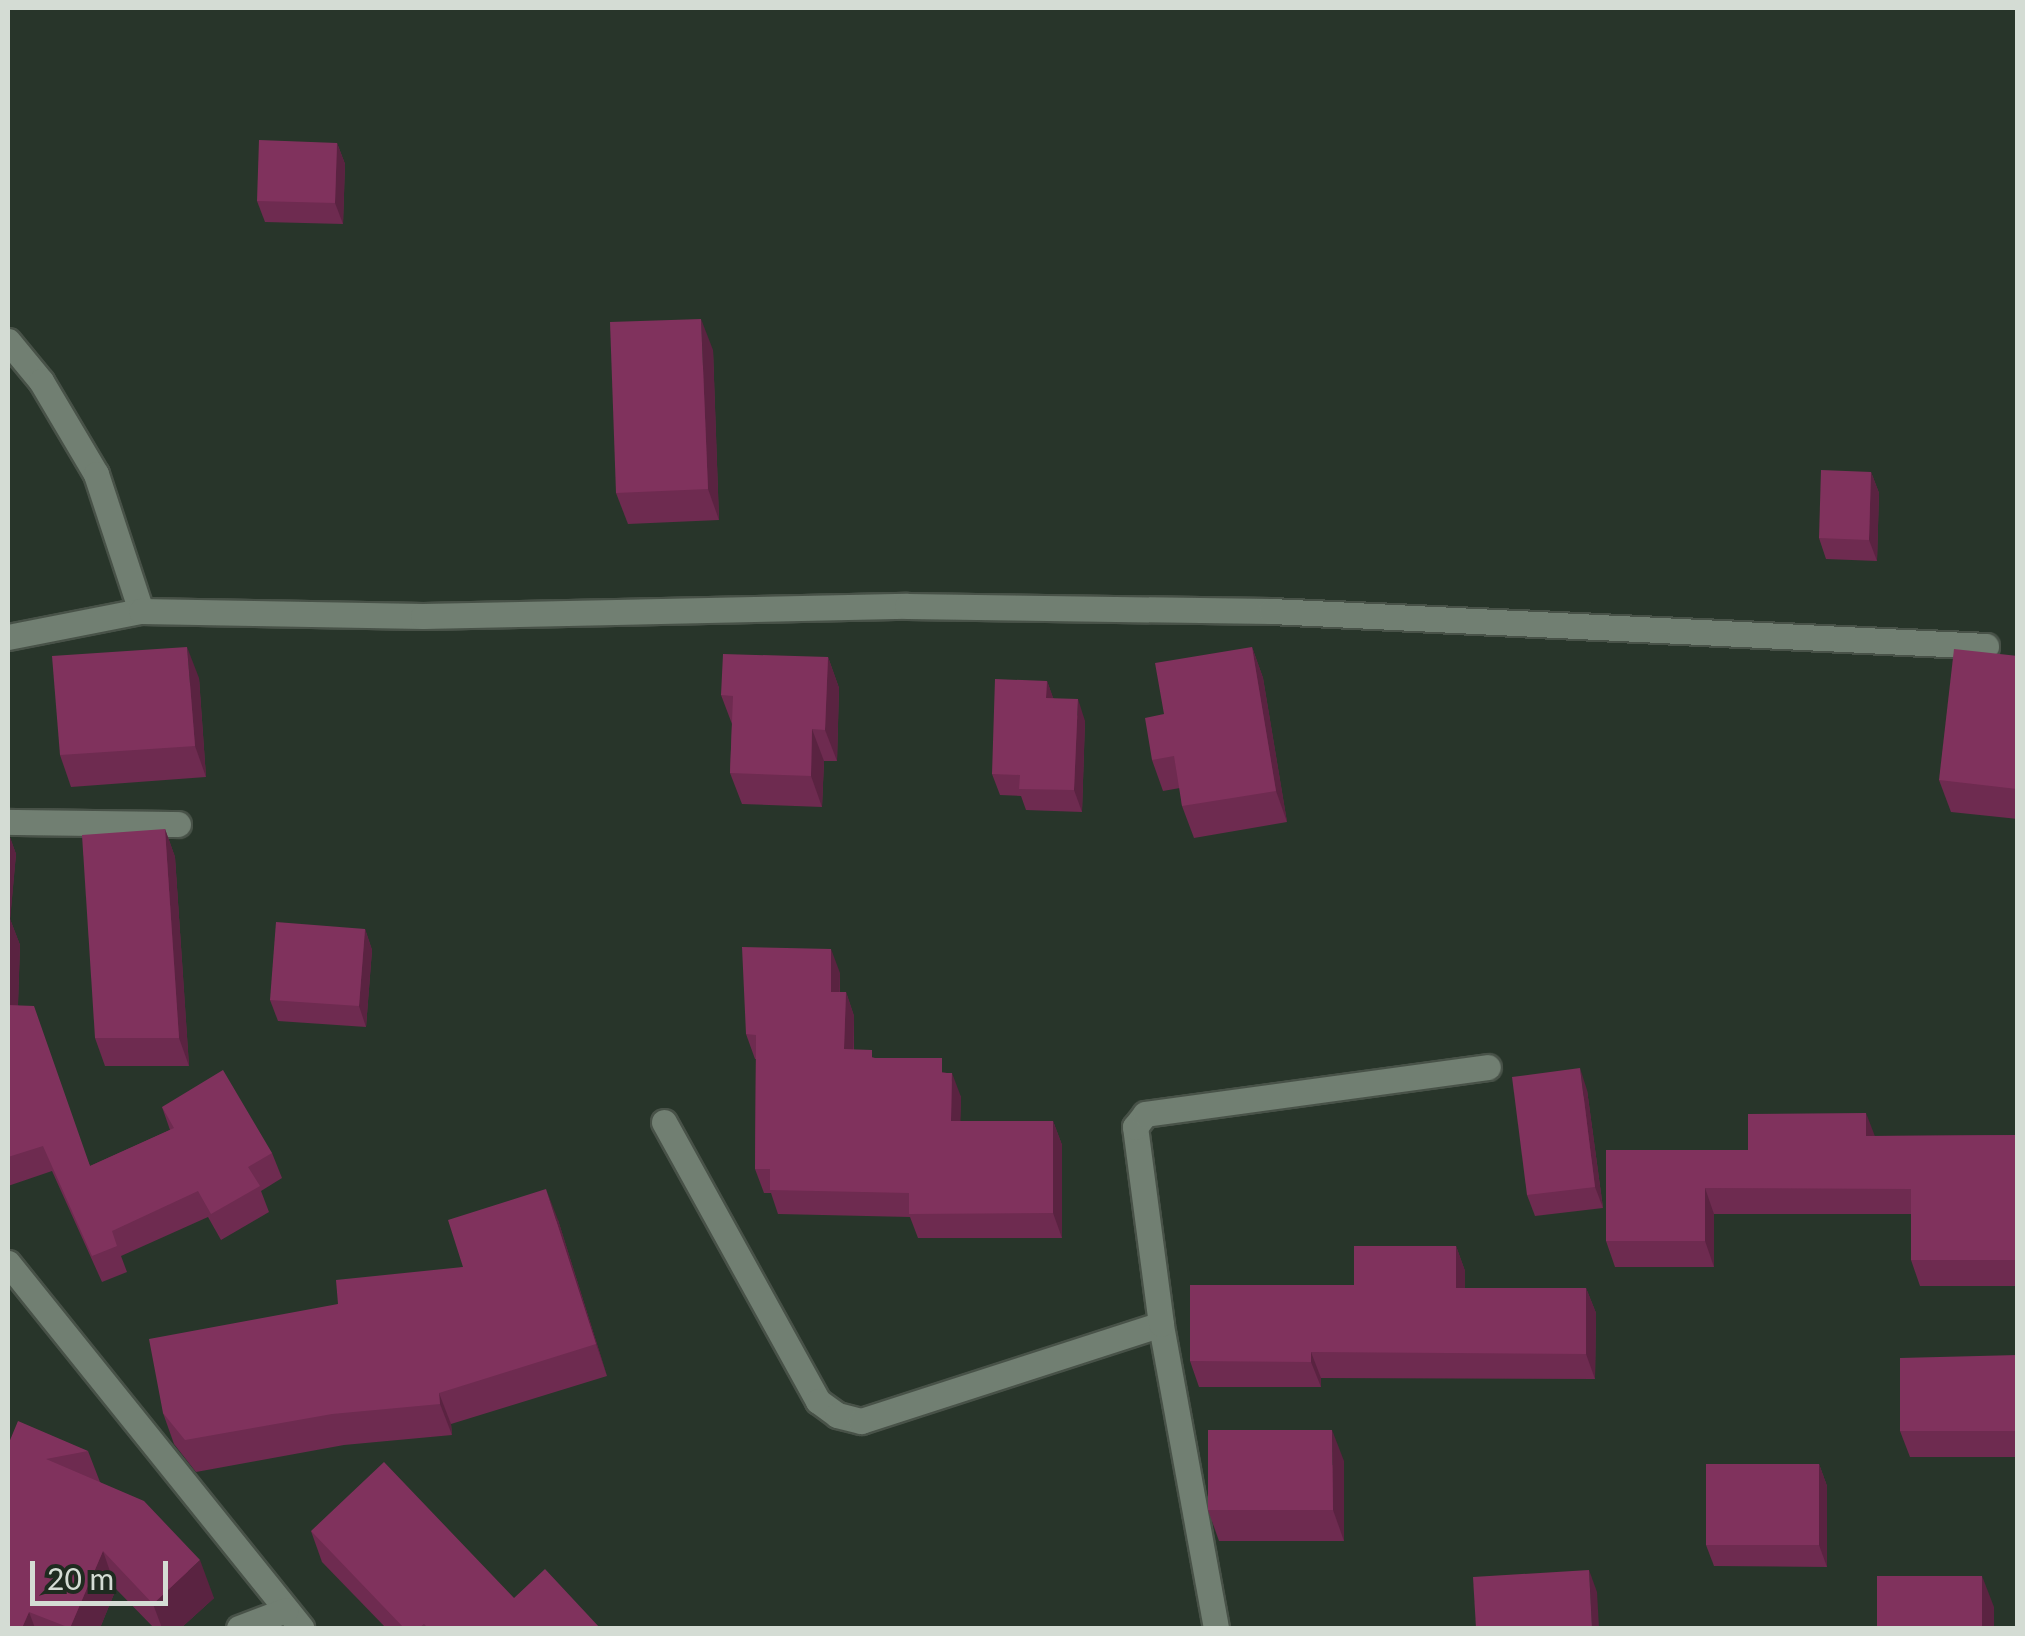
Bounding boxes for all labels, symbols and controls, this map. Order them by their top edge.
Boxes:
scale bar [35,1541,172,1603]
text: 20 m [47,1560,114,1596]

